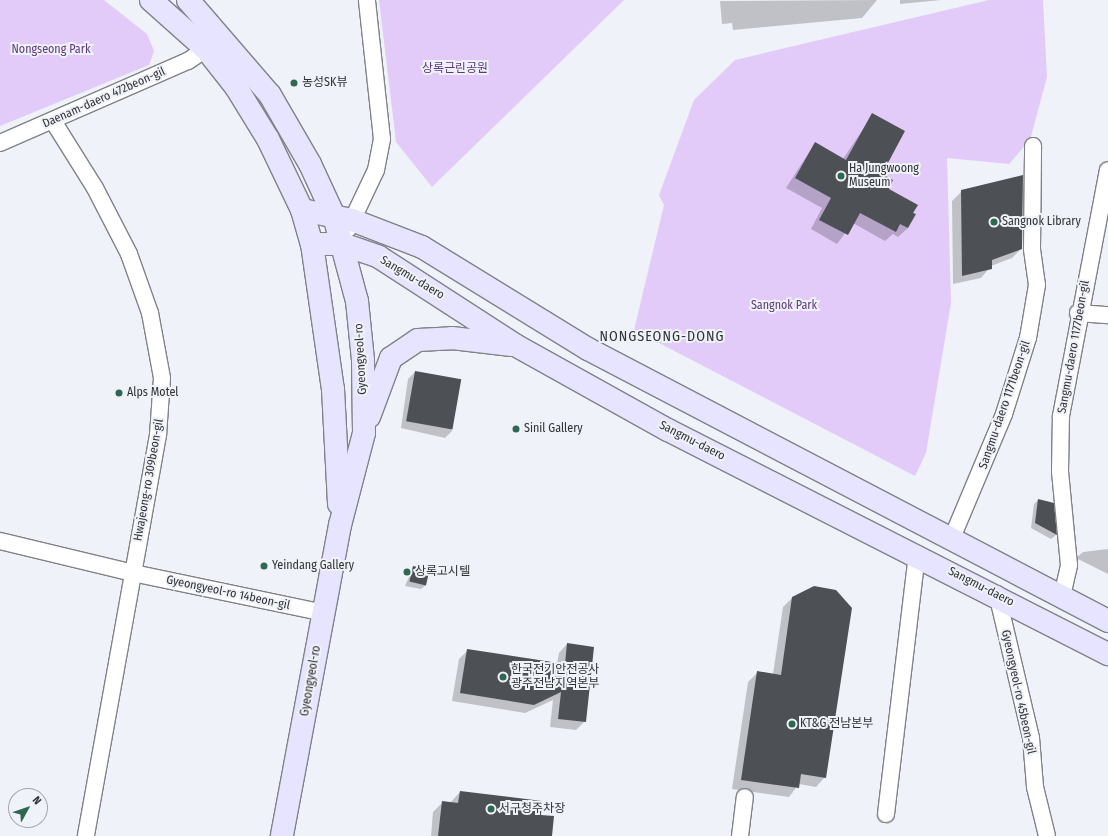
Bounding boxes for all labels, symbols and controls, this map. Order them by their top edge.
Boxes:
park label: Nongseong Park [12,43,90,57]
park label: 상록근린공원 [422,62,488,76]
street label: Daenam-daero 472beon-gil [41,64,167,132]
place label: 농성SK뷰 [302,76,347,90]
marker: 농성SK뷰 [289,78,299,88]
place label: Ha Jungwoong Museum [849,162,919,190]
marker: Ha Jungwoong Museum [836,171,846,181]
place label: Sangnok Library [1002,215,1081,229]
marker: Sangnok Library [989,217,999,227]
street label: Sangmu-daero [377,253,447,303]
street label: Sangmu-daero 1177beon-gil [1055,279,1093,415]
park label: Sangnok Park [751,299,817,313]
street label: Gyeongyeol-ro [352,323,370,395]
district label: NONGSEONG-DONG [599,329,725,345]
street label: Sangmu-daero 1171beon-gil [976,339,1034,471]
place label: Alps Motel [127,386,178,400]
marker: Alps Motel [114,388,124,398]
street label: Hwajeong-ro 309beon-gil [131,418,167,542]
street label: Sangmu-daero [657,418,727,464]
place label: Sinil Gallery [524,422,583,436]
marker: Sinil Gallery [511,424,521,434]
place label: Yeindang Gallery [272,559,354,573]
marker: Yeindang Gallery [259,561,269,571]
street label: Sangmu-daero [946,564,1016,610]
place label: 상록고시텔 [415,565,470,579]
marker: 상록고시텔 [402,567,412,577]
street label: Gyeongyeol-ro 14beon-gil [165,573,291,613]
street label: Gyeongyeol-ro 45beon-gil [998,628,1038,756]
street label: Gyeongyeol-ro [298,645,324,717]
place label: 한국전기안전공사 광주전남지역본부 [511,663,599,691]
marker: 한국전기안전공사 광주전남지역본부 [498,672,508,682]
place label: KT&G 전남본부 [800,717,873,731]
marker: KT&G 전남본부 [787,719,797,729]
north arrow [8,788,48,828]
text: N [30,794,44,807]
place label: 서구청주차장 [499,802,565,816]
marker: 서구청주차장 [486,804,496,814]

